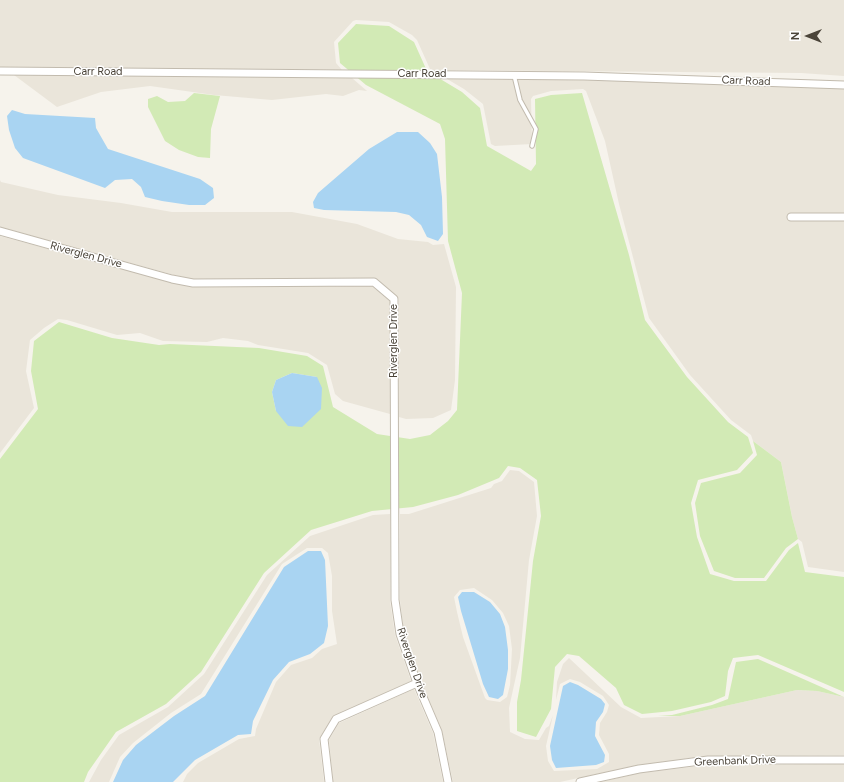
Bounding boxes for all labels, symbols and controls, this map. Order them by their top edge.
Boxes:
north arrow [788,16,828,56]
text: N [789,32,802,40]
street label: Carr Road [73,65,123,79]
street label: Carr Road [397,67,447,81]
street label: Carr Road [721,74,771,88]
street label: Riverglen Drive [49,239,123,271]
street label: Riverglen Drive [387,304,401,378]
street label: Riverglen Drive [394,626,430,700]
street label: Greenbank Drive [694,753,776,769]

